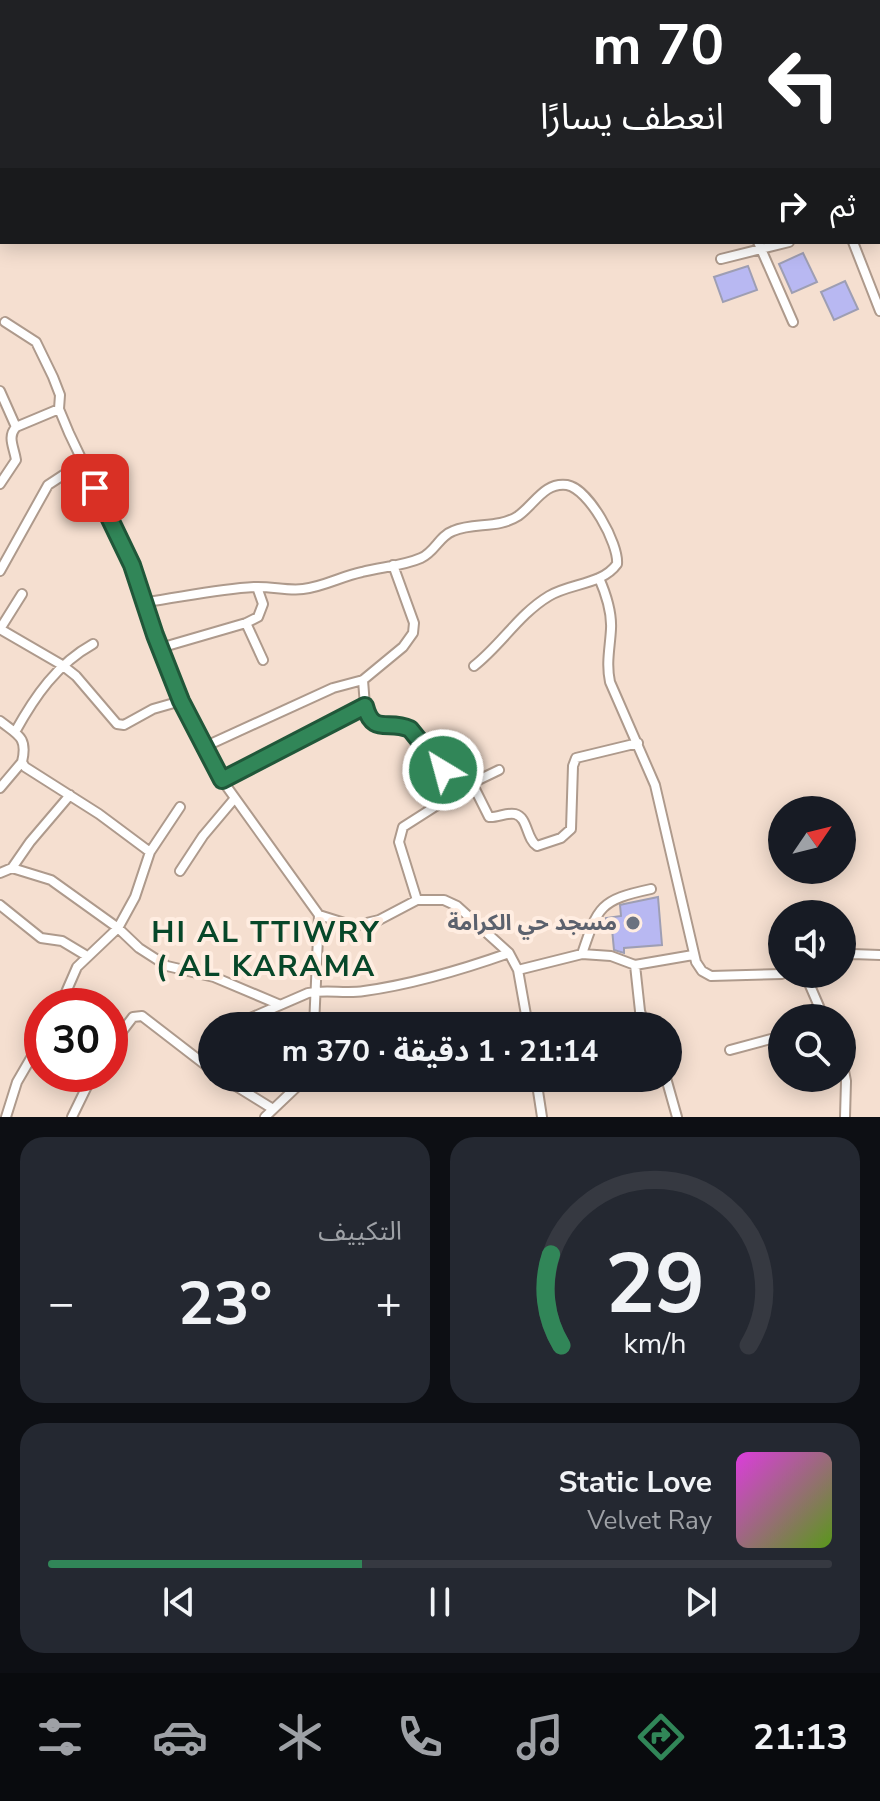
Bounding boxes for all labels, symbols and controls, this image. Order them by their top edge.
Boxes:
text: 70 m [593,7,724,84]
icon: left [752,32,856,136]
text: انعطف يسارًا [540,93,724,142]
icon: right [770,184,814,228]
text: ثم [830,186,856,227]
pin [61,454,129,522]
icon: arrive [73,466,117,510]
position arrow [401,728,485,812]
north arrow [768,796,856,884]
map controls [768,796,856,1092]
button: sound [768,900,856,988]
place label: مسجد حي الكرامة [447,908,617,940]
district label: HI AL TTIWRY ( AL KARAMA [151,912,381,987]
marker: مسجد حي الكرامة [624,914,642,932]
speed limit sign: 30 [24,988,128,1092]
button: search [768,1004,856,1092]
text: 21:14 · 1 دقيقة · 370 m [282,1031,598,1072]
text: التكييف [318,1214,402,1249]
text: 29 [605,1228,705,1341]
text: 23° [178,1263,272,1345]
text: − [48,1274,74,1334]
text: + [376,1274,402,1334]
text: km/h [624,1324,686,1363]
text: Static Love [558,1462,712,1503]
text: Velvet Ray [587,1503,712,1538]
icon: previous [157,1580,201,1624]
icon: pause [418,1580,462,1624]
icon: next [679,1580,723,1624]
icon: filters [32,1709,88,1765]
icon: car [152,1709,208,1765]
icon: climate [272,1709,328,1765]
icon: phone [392,1709,448,1765]
icon: music [512,1709,568,1765]
icon: directions [633,1709,689,1765]
text: 21:13 [753,1713,848,1762]

